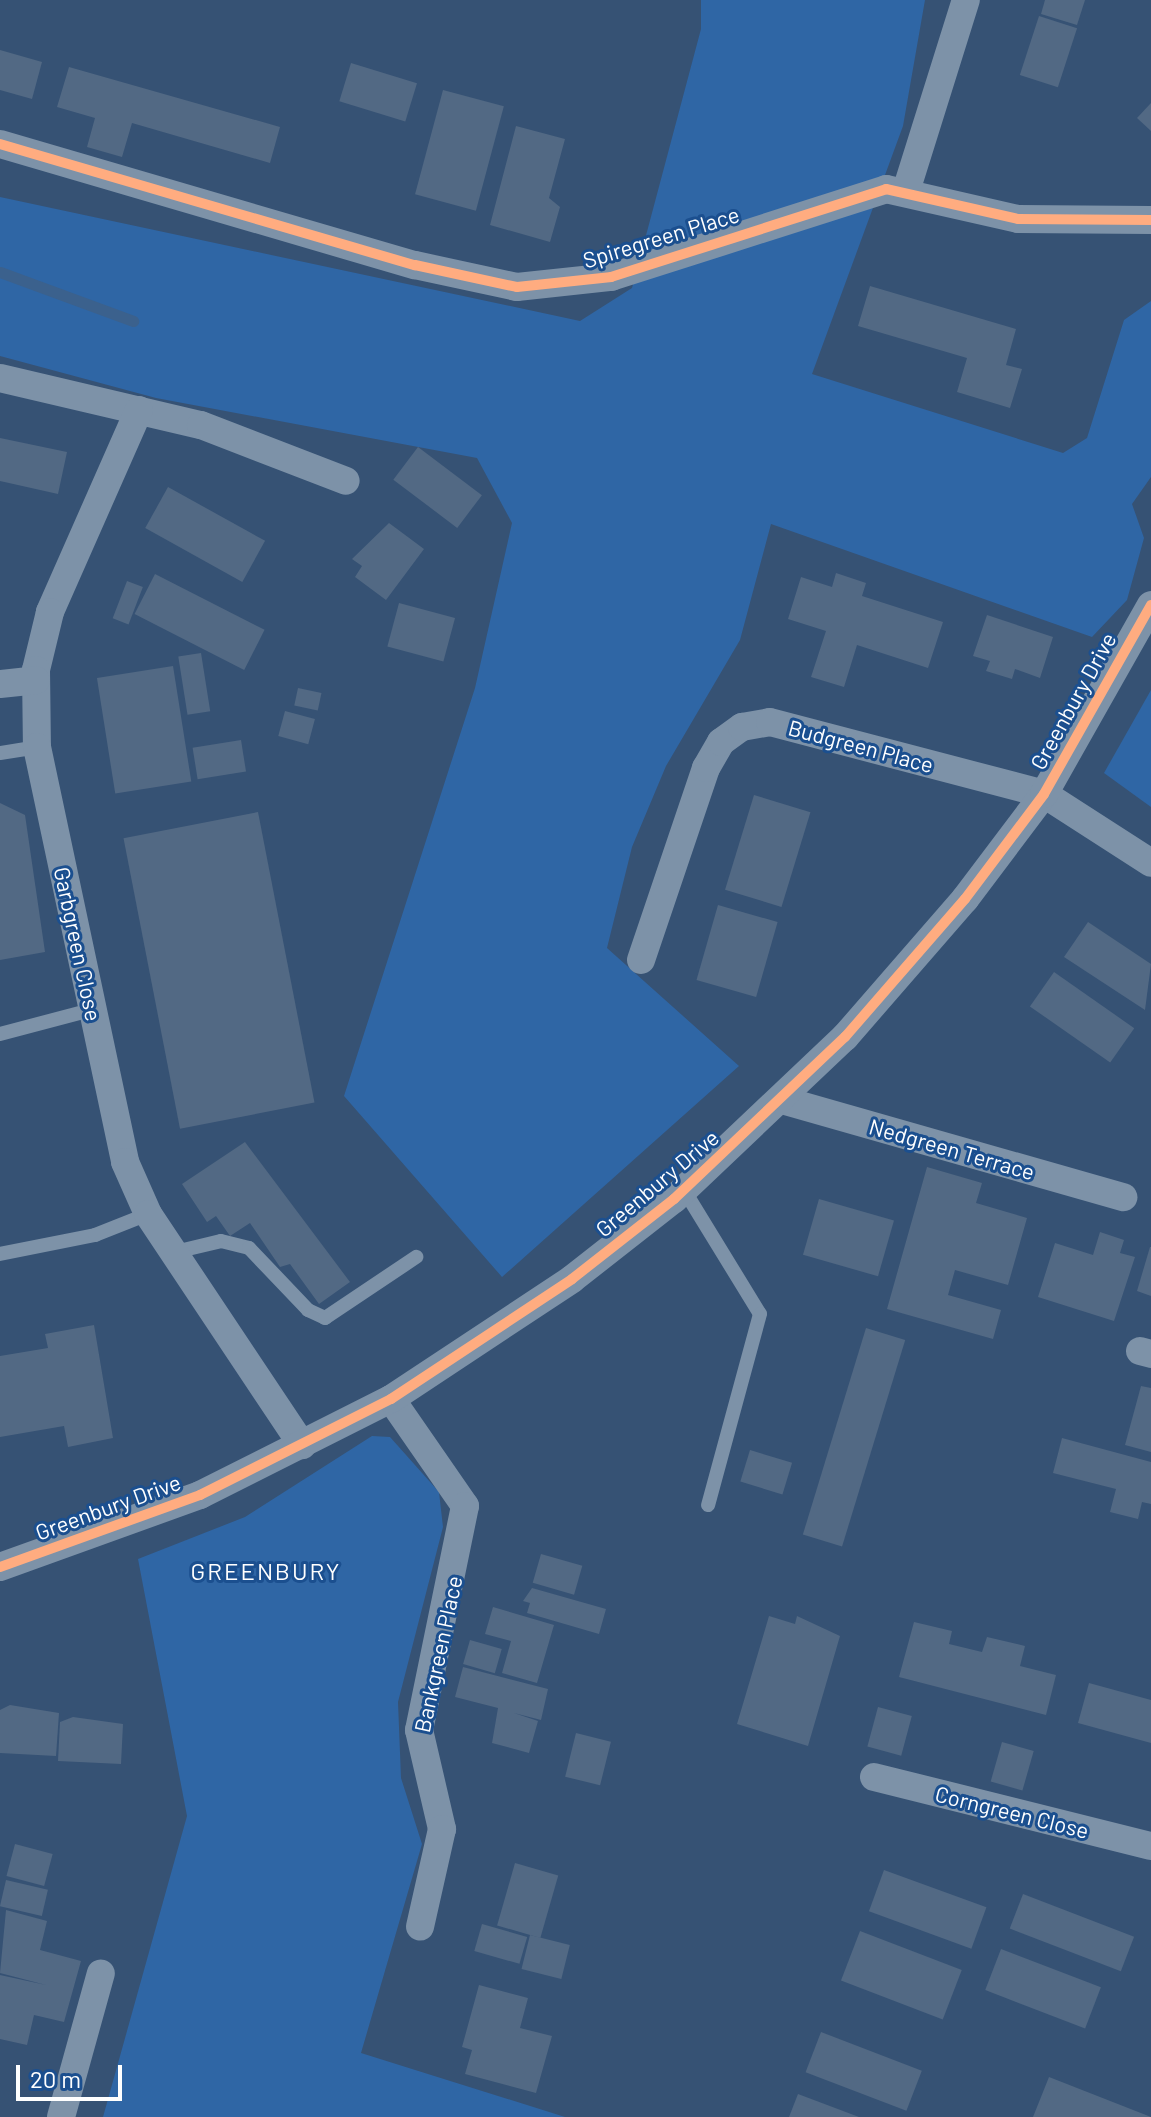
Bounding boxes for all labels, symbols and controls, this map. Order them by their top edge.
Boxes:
street label: Spiregreen Place [580,201,742,273]
street label: Greenbury Drive [1024,628,1122,774]
street label: Budgreen Place [786,714,936,778]
street label: Garbgreen Close [49,865,107,1023]
street label: Nedgreen Terrace [866,1113,1038,1185]
street label: Greenbury Drive [590,1124,724,1242]
street label: Greenbury Drive [32,1468,184,1546]
district label: GREENBURY [191,1557,341,1585]
street label: Bankgreen Place [409,1573,467,1735]
street label: Corngreen Close [933,1780,1091,1844]
scale bar [20,2049,126,2099]
text: 20 m [30,2064,81,2093]

